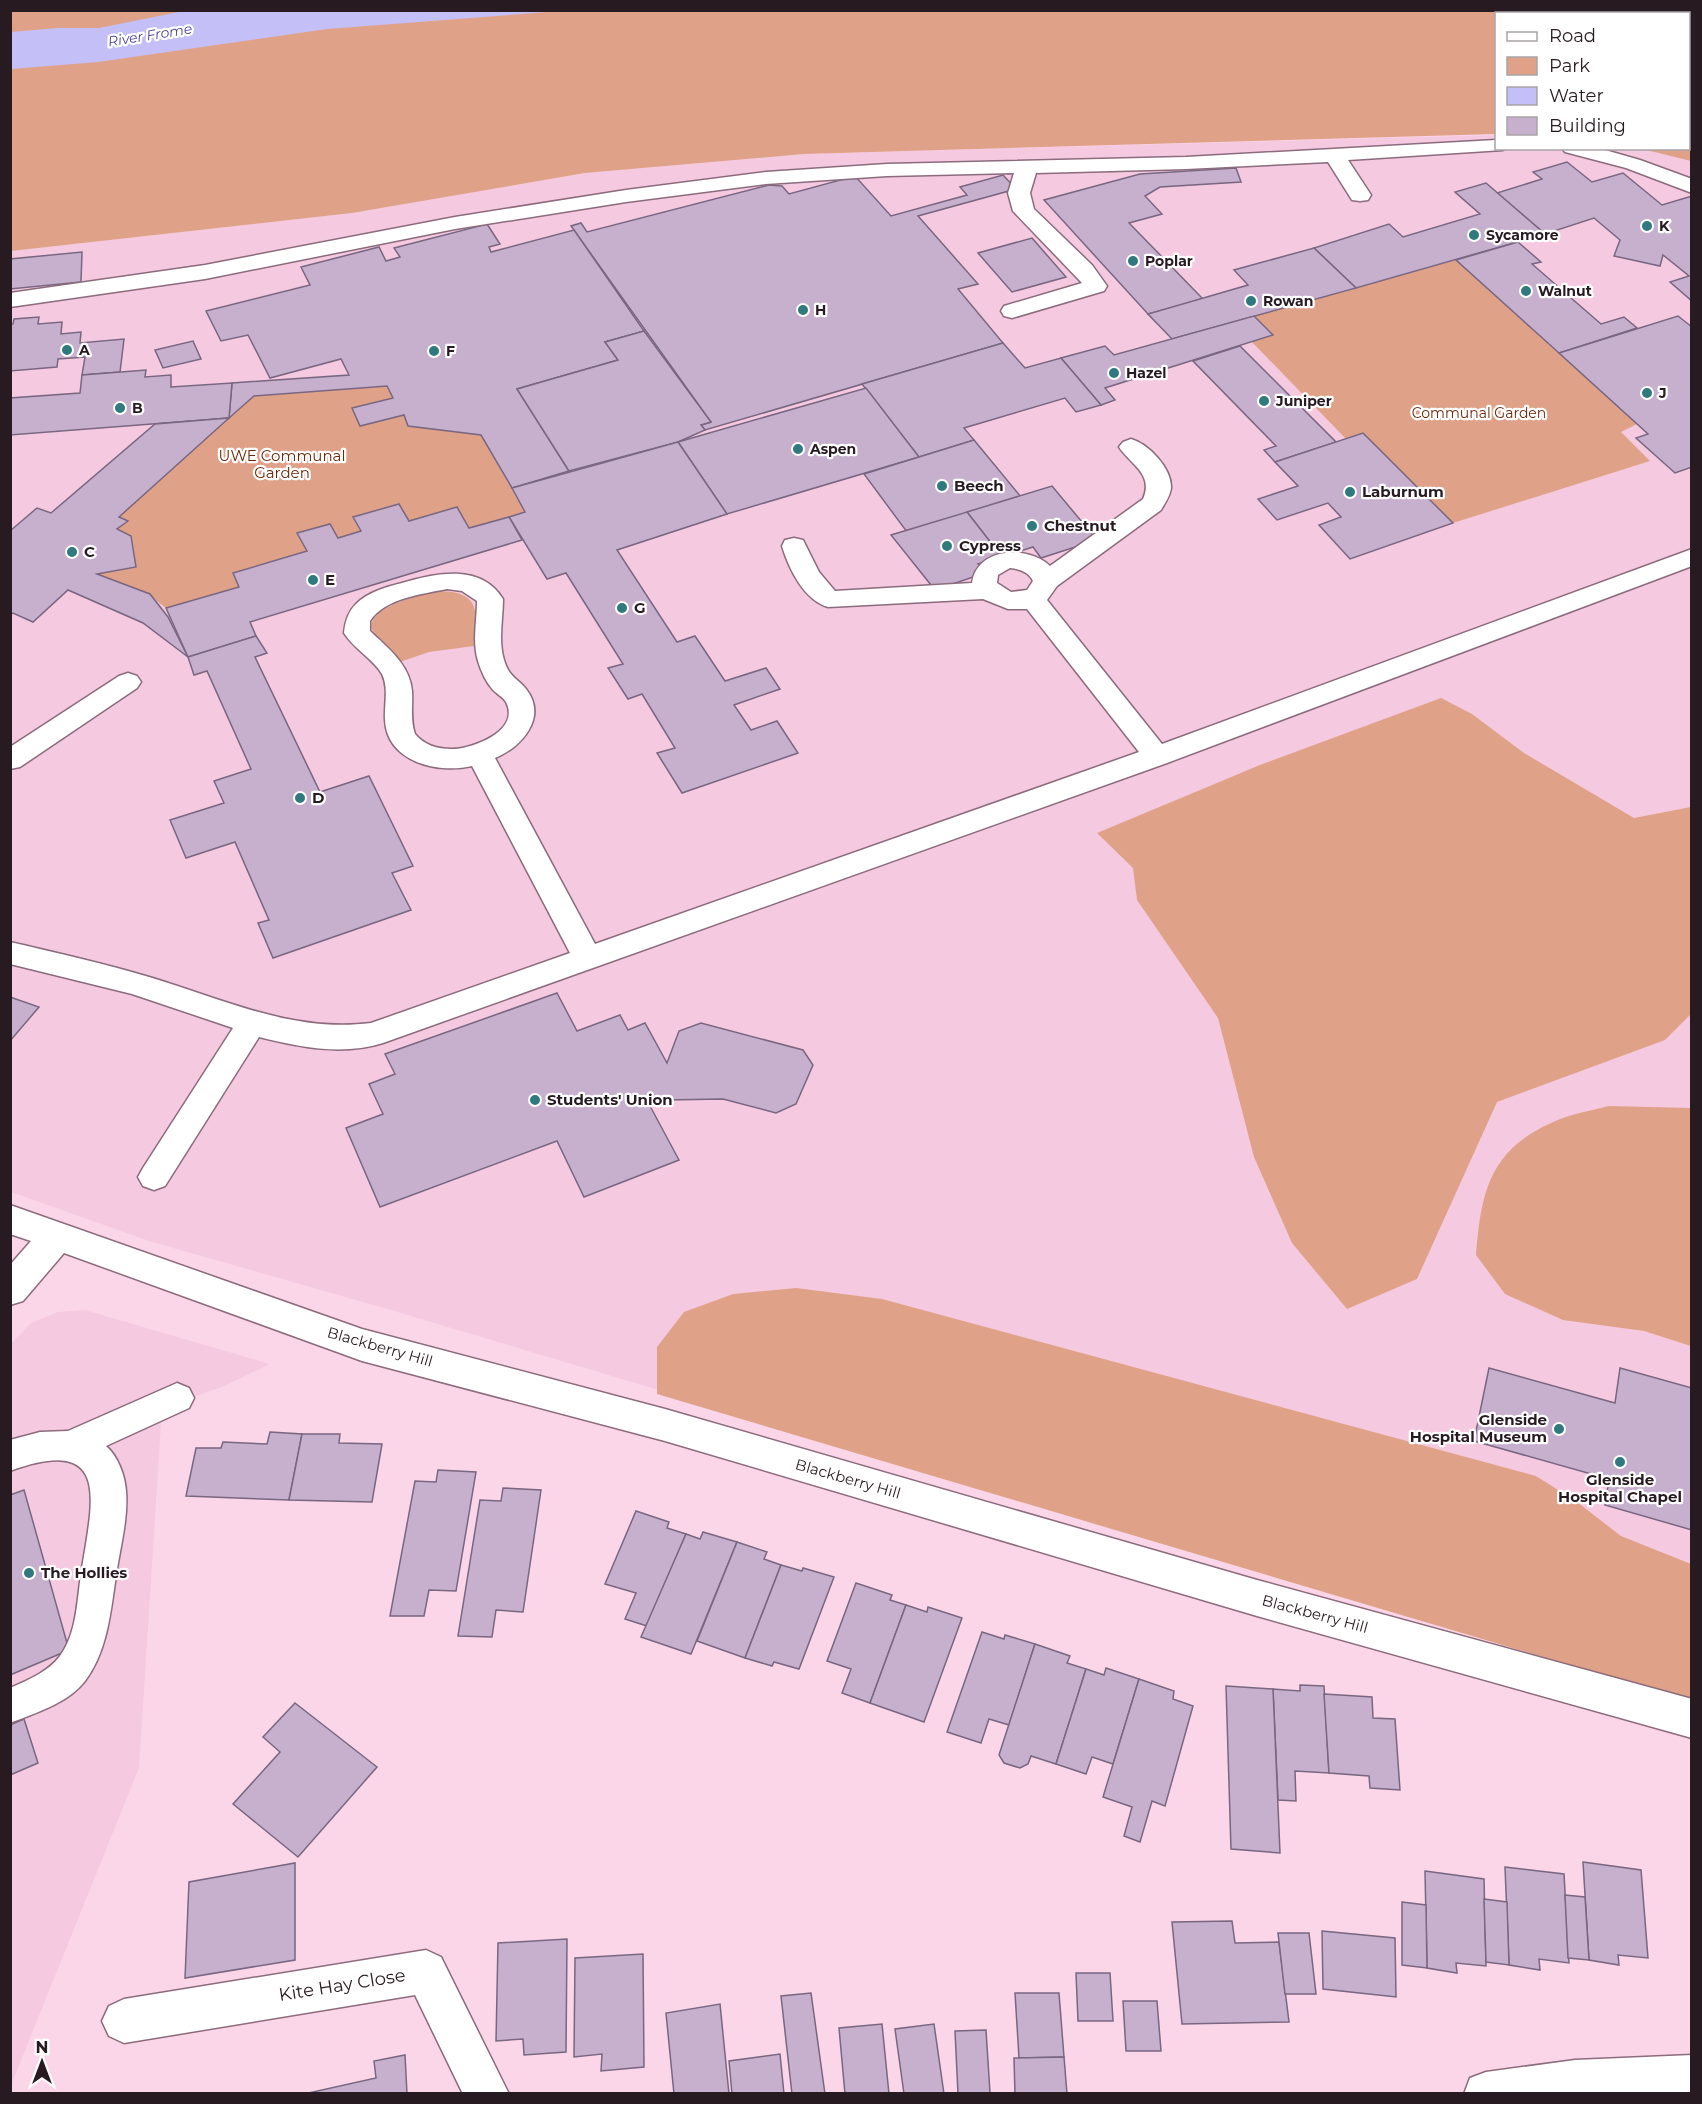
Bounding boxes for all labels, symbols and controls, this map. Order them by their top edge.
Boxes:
legend [1495,12,1690,150]
water label: River Frome [106,19,194,51]
text: Road [1549,25,1596,47]
text: Park [1549,55,1590,77]
text: Water [1549,85,1604,107]
text: Building [1549,115,1626,137]
place label: K [1659,217,1670,235]
marker: K [1640,219,1654,233]
place label: Sycamore [1486,226,1559,244]
marker: Sycamore [1467,228,1481,242]
place label: Poplar [1145,252,1193,270]
marker: Poplar [1126,254,1140,268]
place label: Walnut [1538,282,1592,300]
marker: Walnut [1519,284,1533,298]
place label: Rowan [1263,292,1313,310]
marker: Rowan [1244,294,1258,308]
place label: H [815,301,826,319]
marker: H [796,303,810,317]
place label: A [78,341,90,359]
place label: F [446,342,455,360]
marker: A [60,343,74,357]
marker: F [427,344,441,358]
place label: Hazel [1126,364,1167,382]
marker: Hazel [1107,366,1121,380]
place label: J [1658,384,1667,402]
marker: J [1640,386,1654,400]
place label: Juniper [1275,392,1332,410]
marker: Juniper [1257,394,1271,408]
place label: B [132,399,143,417]
marker: B [113,401,127,415]
park label: Communal Garden [1412,404,1546,422]
place label: Aspen [809,440,856,458]
marker: Aspen [791,442,805,456]
park label: UWE Communal Garden [219,446,345,482]
place label: Beech [954,476,1004,495]
marker: Beech [935,479,949,493]
place label: Laburnum [1362,482,1444,501]
marker: Laburnum [1343,485,1357,499]
place label: Chestnut [1044,516,1117,535]
marker: Chestnut [1025,519,1039,533]
place label: Cypress [959,536,1021,555]
marker: Cypress [940,539,954,553]
place label: C [84,542,95,561]
marker: C [65,545,79,559]
place label: E [325,570,335,589]
marker: E [306,573,320,587]
place label: G [634,598,646,617]
marker: G [615,601,629,615]
place label: D [312,788,324,807]
marker: D [293,791,307,805]
place label: Students' Union [547,1090,673,1109]
marker: Students' Union [528,1093,542,1107]
street label: Blackberry Hill [325,1322,435,1371]
place label: Glenside Hospital Museum [1410,1410,1547,1446]
marker: Glenside Hospital Museum [1552,1422,1566,1436]
street label: Blackberry Hill [793,1454,903,1503]
marker: Glenside Hospital Chapel [1613,1455,1627,1469]
place label: Glenside Hospital Chapel [1558,1470,1682,1506]
place label: The Hollies [41,1563,127,1582]
marker: The Hollies [22,1566,36,1580]
street label: Blackberry Hill [1260,1590,1370,1637]
street label: Kite Hay Close [277,1964,407,2006]
north arrow [12,2032,72,2092]
text: N [36,2038,48,2057]

